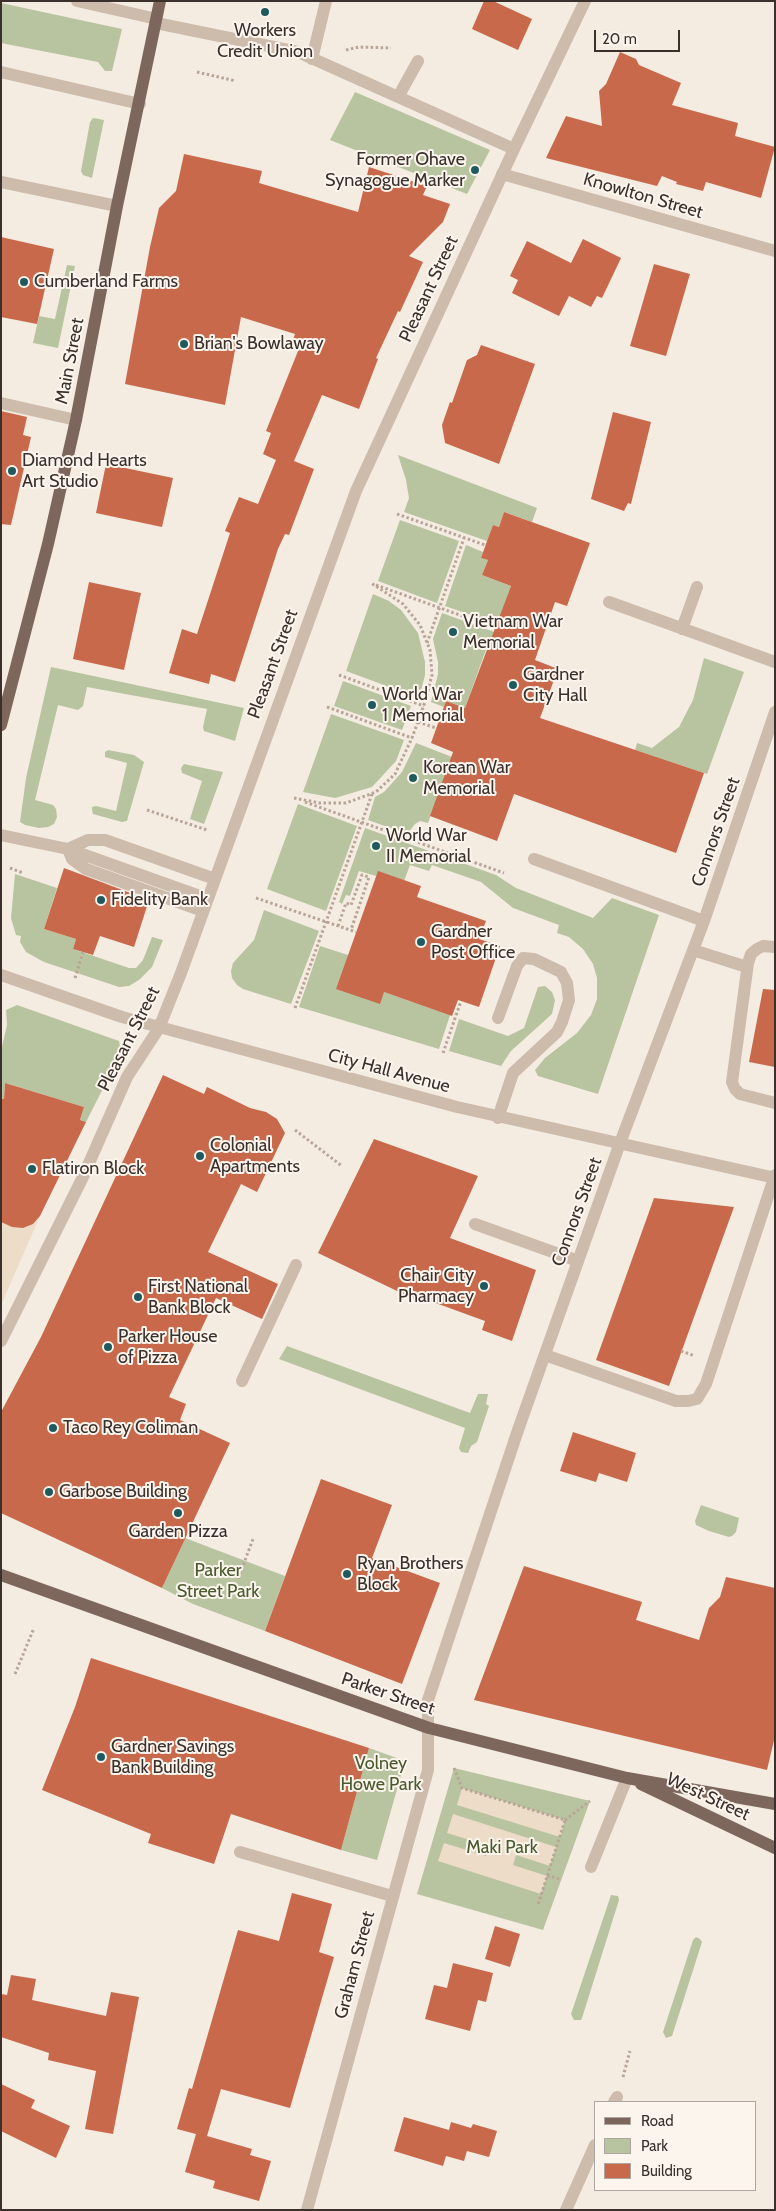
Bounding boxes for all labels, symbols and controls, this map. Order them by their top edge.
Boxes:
marker: Workers Credit Union [259,6,271,18]
place label: Workers Credit Union [217,20,313,62]
scale bar [596,20,682,52]
text: 20 m [602,30,637,48]
place label: Former Ohave Synagogue Marker [325,149,465,192]
marker: Former Ohave Synagogue Marker [469,164,481,176]
street label: Knowlton Street [581,169,705,223]
street label: Pleasant Street [395,233,463,345]
place label: Cumberland Farms [34,271,178,293]
marker: Cumberland Farms [18,276,30,288]
street label: Main Street [51,316,89,406]
place label: Brian's Bowlaway [194,333,324,355]
marker: Brian's Bowlaway [178,338,190,350]
place label: Diamond Hearts Art Studio [22,450,147,492]
marker: Diamond Hearts Art Studio [6,465,18,477]
street label: Pleasant Street [243,606,303,722]
place label: Vietnam War Memorial [463,611,563,654]
marker: Vietnam War Memorial [447,626,459,638]
place label: Gardner City Hall [523,664,587,706]
marker: Gardner City Hall [507,679,519,691]
place label: World War 1 Memorial [382,684,464,726]
marker: World War 1 Memorial [366,699,378,711]
place label: Korean War Memorial [423,757,511,800]
marker: Korean War Memorial [407,772,419,784]
street label: Connors Street [687,774,745,890]
place label: World War II Memorial [386,825,471,868]
marker: World War II Memorial [370,840,382,852]
place label: Fidelity Bank [111,889,208,911]
marker: Fidelity Bank [95,894,107,906]
place label: Gardner Post Office [431,921,515,964]
marker: Gardner Post Office [415,936,427,948]
street label: Pleasant Street [93,983,165,1095]
street label: City Hall Avenue [326,1044,452,1098]
place label: Colonial Apartments [210,1135,300,1178]
marker: Colonial Apartments [194,1150,206,1162]
street label: Connors Street [547,1155,607,1269]
place label: Flatiron Block [42,1158,144,1180]
marker: Flatiron Block [26,1163,38,1175]
place label: Chair City Pharmacy [398,1265,474,1308]
place label: First National Bank Block [148,1276,248,1318]
marker: Chair City Pharmacy [478,1280,490,1292]
marker: First National Bank Block [132,1291,144,1303]
place label: Parker House of Pizza [118,1326,217,1368]
marker: Parker House of Pizza [102,1341,114,1353]
place label: Taco Rey Coliman [63,1417,198,1439]
marker: Taco Rey Coliman [47,1422,59,1434]
place label: Garbose Building [59,1481,187,1503]
marker: Garbose Building [43,1486,55,1498]
marker: Garden Pizza [172,1507,184,1519]
place label: Garden Pizza [128,1521,228,1543]
place label: Ryan Brothers Block [357,1553,463,1596]
park label: Parker Street Park [177,1560,259,1602]
marker: Ryan Brothers Block [341,1568,353,1580]
street label: Parker Street [339,1668,437,1720]
place label: Gardner Savings Bank Building [111,1736,234,1778]
marker: Gardner Savings Bank Building [95,1751,107,1763]
park label: Volney Howe Park [341,1753,421,1796]
street label: West Street [663,1768,753,1826]
park label: Maki Park [466,1837,538,1859]
street label: Graham Street [330,1909,380,2021]
legend [594,2101,756,2191]
text: Road [641,2112,674,2130]
text: Park [641,2137,668,2155]
text: Building [641,2162,692,2180]

